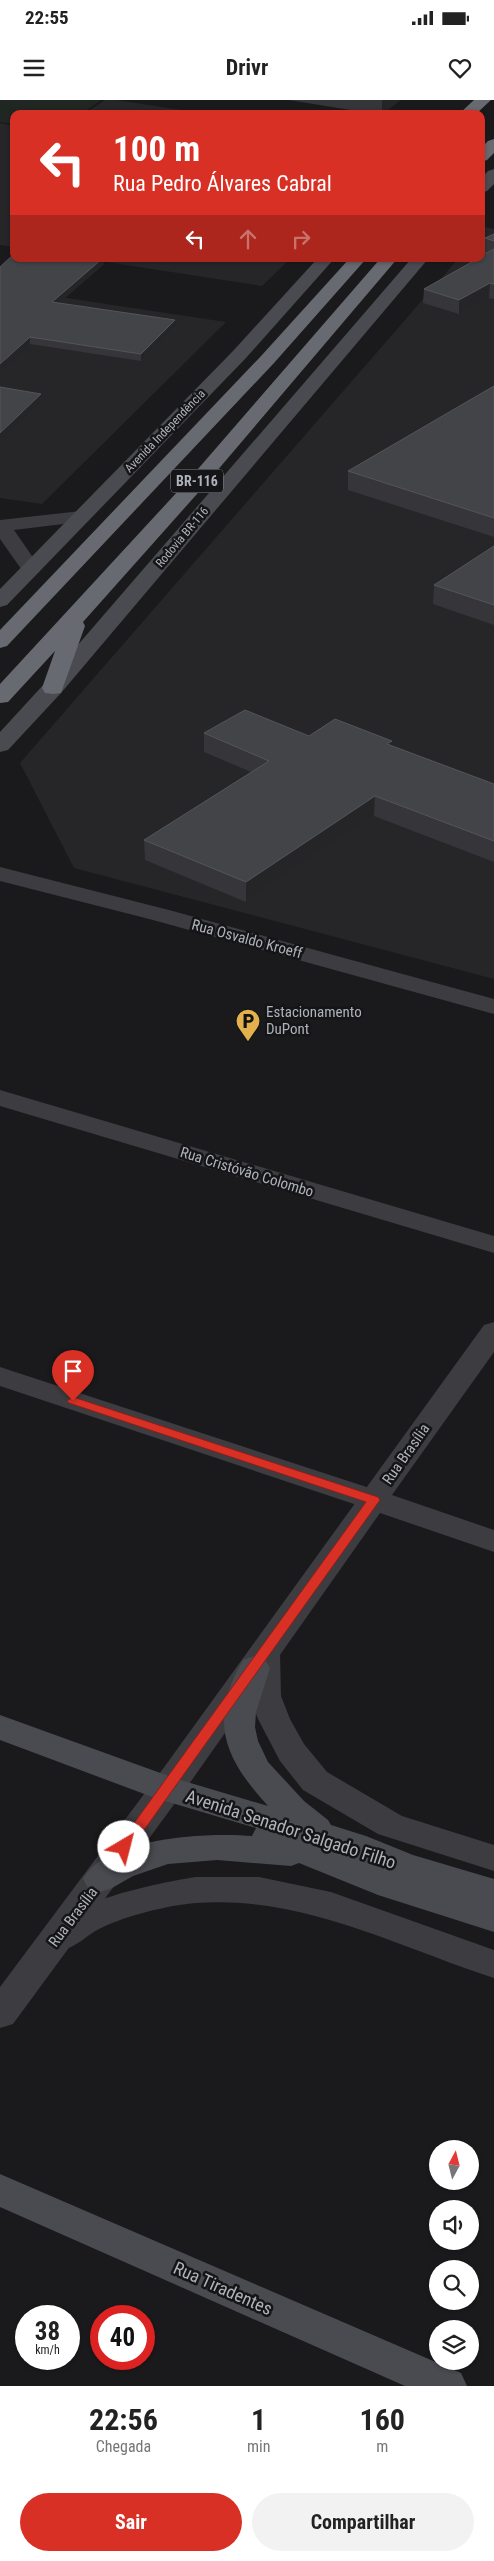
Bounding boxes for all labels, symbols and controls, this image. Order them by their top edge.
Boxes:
text: 22:55 [25,6,69,29]
icon: menu [20,54,48,82]
icon: heart [446,54,474,82]
text: Drivr [226,55,268,80]
text: 100 m [113,129,200,170]
icon: left [30,130,95,195]
text: Rua Pedro Álvares Cabral [113,171,332,196]
icon: left [181,225,209,253]
icon: ahead [234,225,262,253]
icon: right [287,225,315,253]
street label: Avenida Independência [122,387,208,475]
road number: BR-116 [171,470,223,492]
street label: Rodovia BR-116 [153,504,211,570]
street label: Rua Osvaldo Kroeff [190,916,304,962]
place label: Estacionamento DuPont [266,1003,362,1038]
parking icon: Estacionamento DuPont [235,1008,261,1042]
street label: Rua Cristóvão Colombo [178,1143,316,1201]
pin [52,1350,94,1401]
icon: arrive [59,1357,87,1385]
street label: Rua Brasília [379,1420,433,1488]
street label: Avenida Senador Salgado Filho [183,1785,399,1873]
position arrow [97,1820,149,1872]
street label: Rua Brasília [45,1884,101,1950]
north arrow [429,2140,479,2190]
map controls [429,2140,479,2370]
button: sound [429,2200,479,2250]
street label: Rua Tiradentes [170,2257,276,2319]
button: search [429,2260,479,2310]
speed limit sign: 40 [90,2305,155,2370]
text: 38 [35,2317,60,2346]
button: layers [429,2320,479,2370]
text: km/h [35,2343,60,2357]
text: 22:56 [89,2402,158,2437]
text: 1 [251,2402,266,2437]
text: 160 [359,2402,405,2437]
text: Chegada [96,2437,151,2456]
text: min [247,2437,270,2456]
text: m [376,2437,388,2456]
button: Sair [20,2493,242,2551]
button: Compartilhar [252,2493,474,2551]

